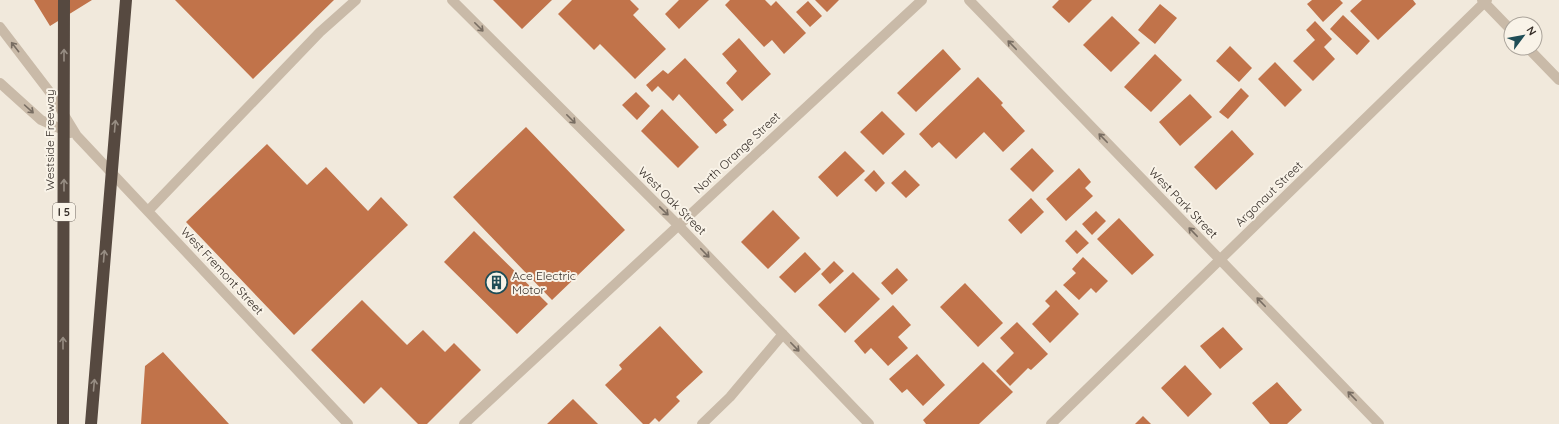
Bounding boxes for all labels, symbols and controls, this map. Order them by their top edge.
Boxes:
north arrow [1503,16,1543,56]
one-way arrow [474,23,484,32]
text: N [1523,24,1540,38]
one-way arrow [1008,40,1017,50]
one-way arrow [11,41,19,52]
one-way arrow [60,49,68,62]
street label: Westside Freeway [42,89,57,191]
one-way arrow [24,104,34,114]
street label: North Orange Street [690,109,783,197]
one-way arrow [567,114,576,124]
one-way arrow [111,120,118,133]
one-way arrow [1098,133,1108,143]
street label: Argonaut Street [1232,158,1305,230]
street label: West Oak Street [635,163,710,238]
street label: West Park Street [1146,164,1221,241]
one-way arrow [60,179,68,192]
road number: I 5 [53,203,75,221]
one-way arrow [659,206,669,216]
street label: West Fremont Street [178,224,267,318]
one-way arrow [1188,227,1198,237]
one-way arrow [700,248,710,258]
one-way arrow [101,250,108,263]
place label: Ace Electric Motor [512,268,576,297]
building icon: Ace Electric Motor [483,270,509,296]
one-way arrow [1256,297,1266,307]
one-way arrow [59,337,67,350]
one-way arrow [790,342,800,352]
one-way arrow [90,379,97,392]
one-way arrow [1347,391,1356,401]

